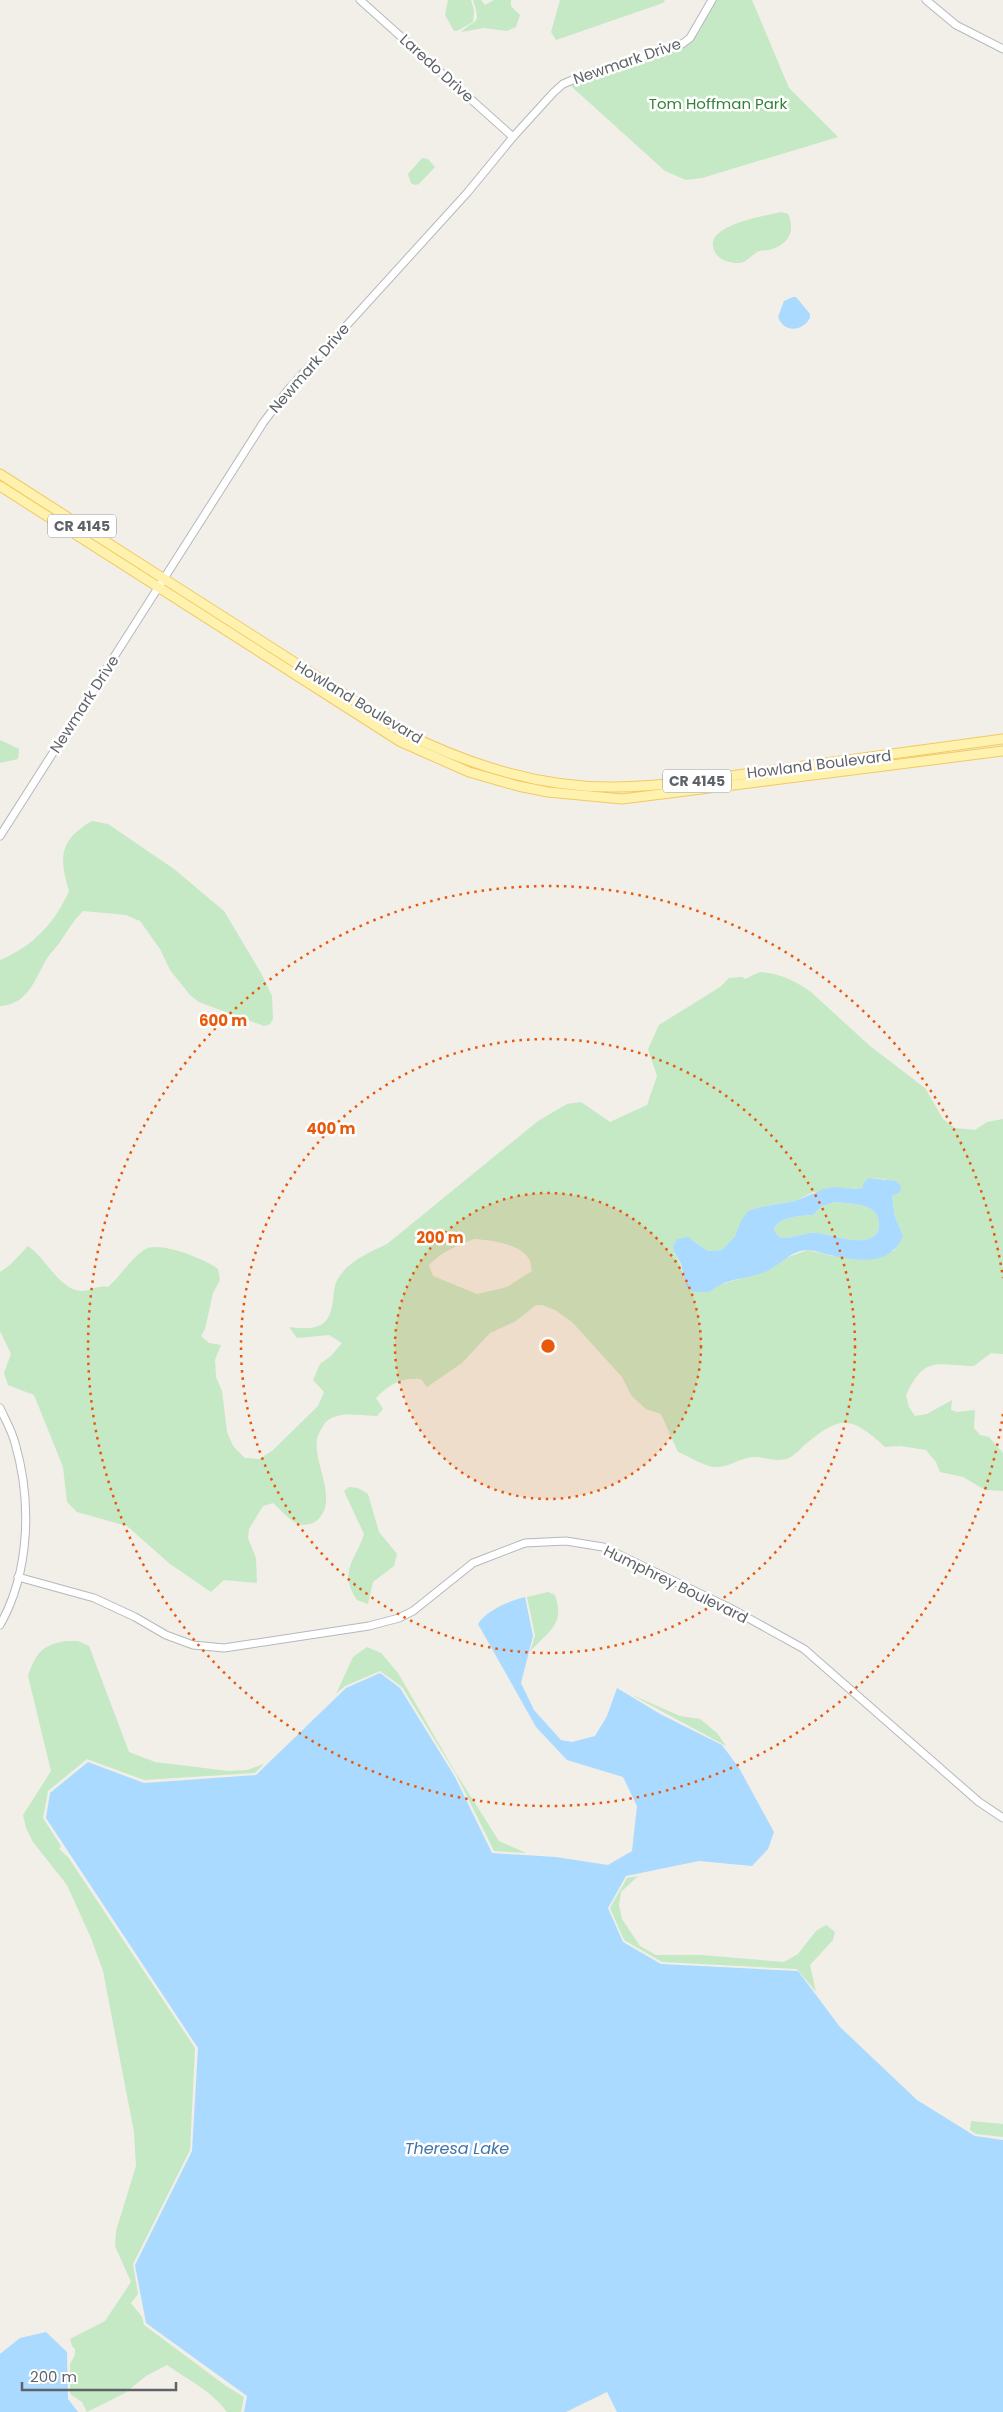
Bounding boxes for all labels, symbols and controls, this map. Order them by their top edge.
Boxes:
street label: Laredo Drive [395,29,479,107]
street label: Newmark Drive [570,33,684,89]
park label: Tom Hoffman Park [649,93,787,114]
street label: Newmark Drive [264,319,354,417]
road number: CR 4145 [48,514,116,538]
street label: Newmark Drive [45,651,123,757]
street label: Howland Boulevard [291,656,427,748]
street label: Howland Boulevard [745,745,893,783]
road number: CR 4145 [663,769,731,792]
text: 600 m [199,1010,247,1031]
text: 400 m [307,1118,356,1139]
text: 200 m [416,1227,464,1248]
centre of rings [539,1337,557,1355]
street label: Humphrey Boulevard [600,1540,752,1628]
water label: Theresa Lake [405,2137,509,2160]
scale bar [22,2360,176,2392]
text: 200 m [30,2366,77,2387]

